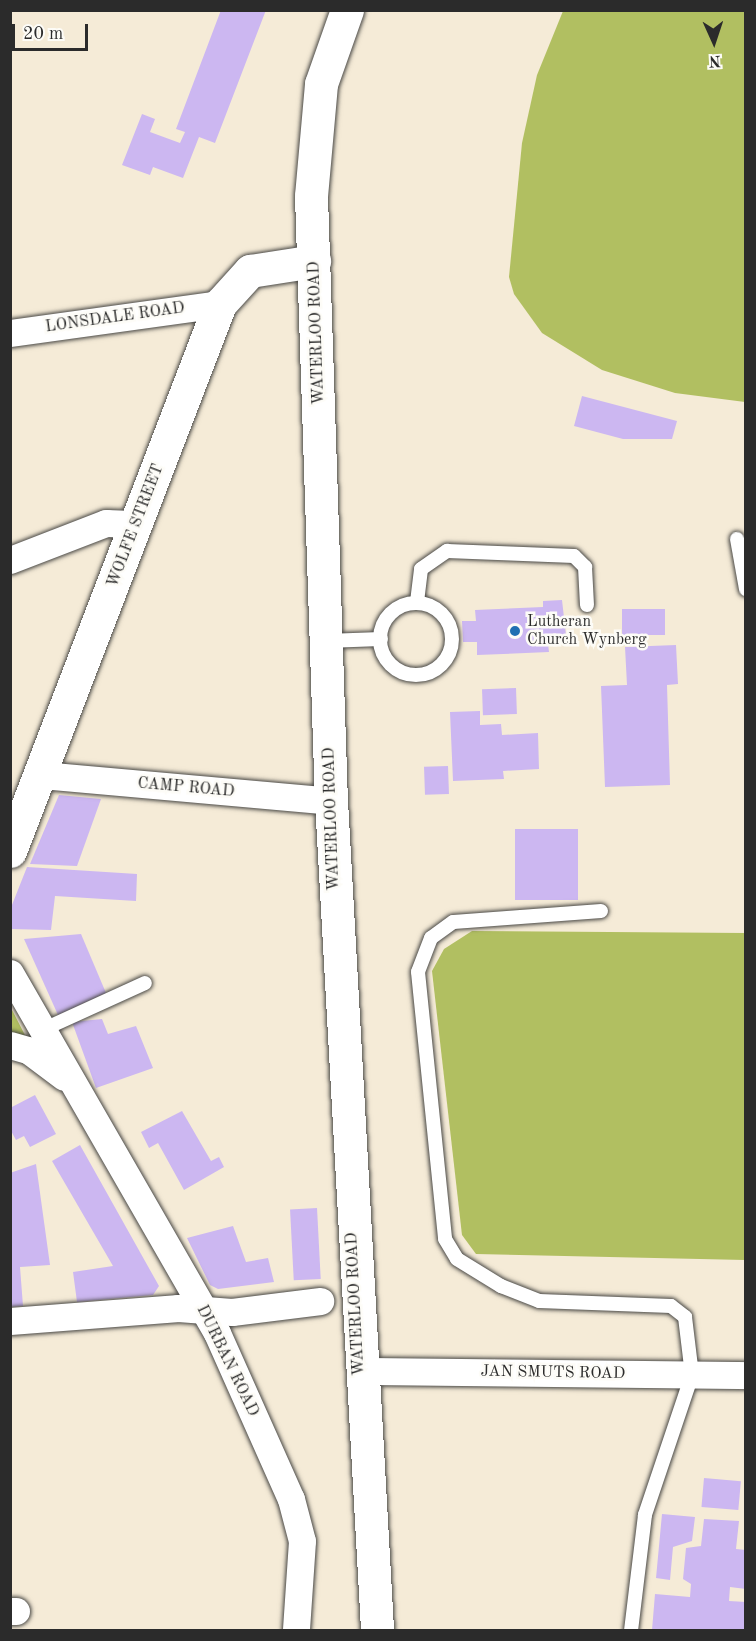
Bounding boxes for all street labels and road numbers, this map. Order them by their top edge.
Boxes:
street label: WATERLOO ROAD [305,261,329,405]
street label: LONSDALE ROAD [44,299,186,337]
street label: WOLFE STREET [104,462,168,590]
street label: WATERLOO ROAD [320,747,344,891]
street label: CAMP ROAD [137,774,235,802]
street label: WATERLOO ROAD [343,1232,369,1376]
street label: DURBAN ROAD [192,1302,262,1420]
street label: JAN SMUTS ROAD [481,1362,625,1384]

